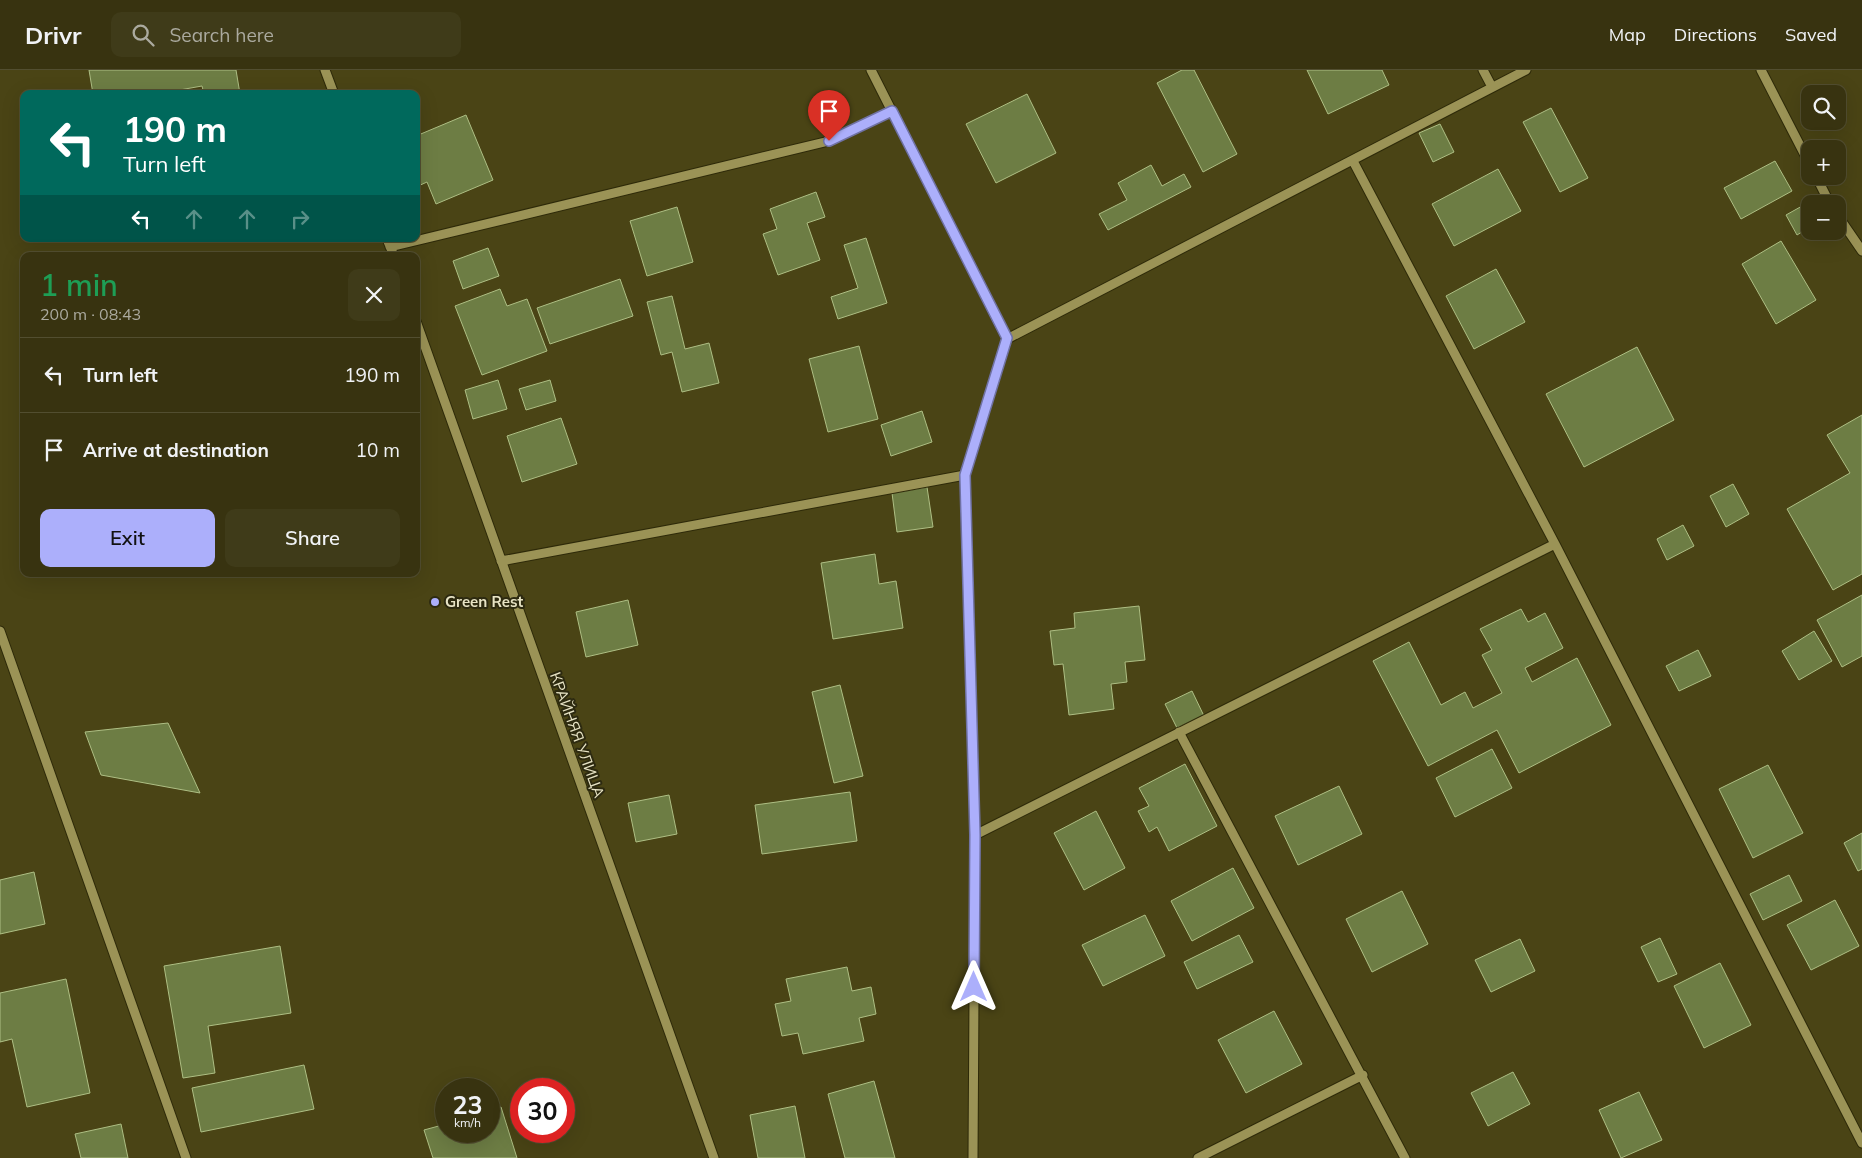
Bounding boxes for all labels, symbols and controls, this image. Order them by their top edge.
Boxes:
search box [111,12,461,57]
text: Drivr [25,20,81,50]
icon: search [129,21,157,49]
text: Search here [169,23,274,47]
text: Map [1609,23,1646,46]
text: Directions [1674,23,1757,46]
text: Saved [1785,23,1837,46]
map controls [1801,85,1846,240]
button: search [1801,85,1846,130]
pin [808,90,850,141]
icon: arrive [815,97,843,125]
text: 190 m [123,107,227,151]
icon: left [40,110,105,175]
button: + [1801,140,1846,185]
text: Turn left [123,150,206,178]
button: − [1801,195,1846,240]
icon: left [127,205,155,233]
icon: ahead [180,205,208,233]
icon: ahead [233,205,261,233]
icon: right [286,205,314,233]
text: 1 min [40,266,118,304]
button: close [348,269,400,321]
text: 200 m · 08:43 [40,304,141,324]
icon: left [40,361,68,389]
text: Turn left [83,363,158,387]
text: 190 m [344,363,400,387]
icon: arrive [40,436,68,464]
text: Arrive at destination [83,438,269,462]
text: 10 m [356,438,400,462]
button: Exit [40,509,215,567]
button: Share [225,509,400,567]
place label: Green Rest [445,592,523,611]
marker: Green Rest [429,596,441,608]
street label: КРАЙНЯЯ УЛИЦА [546,669,609,800]
position arrow [947,960,999,1012]
speed limit sign: 30 [510,1078,575,1143]
text: 23 [452,1089,483,1120]
text: km/h [454,1115,481,1130]

